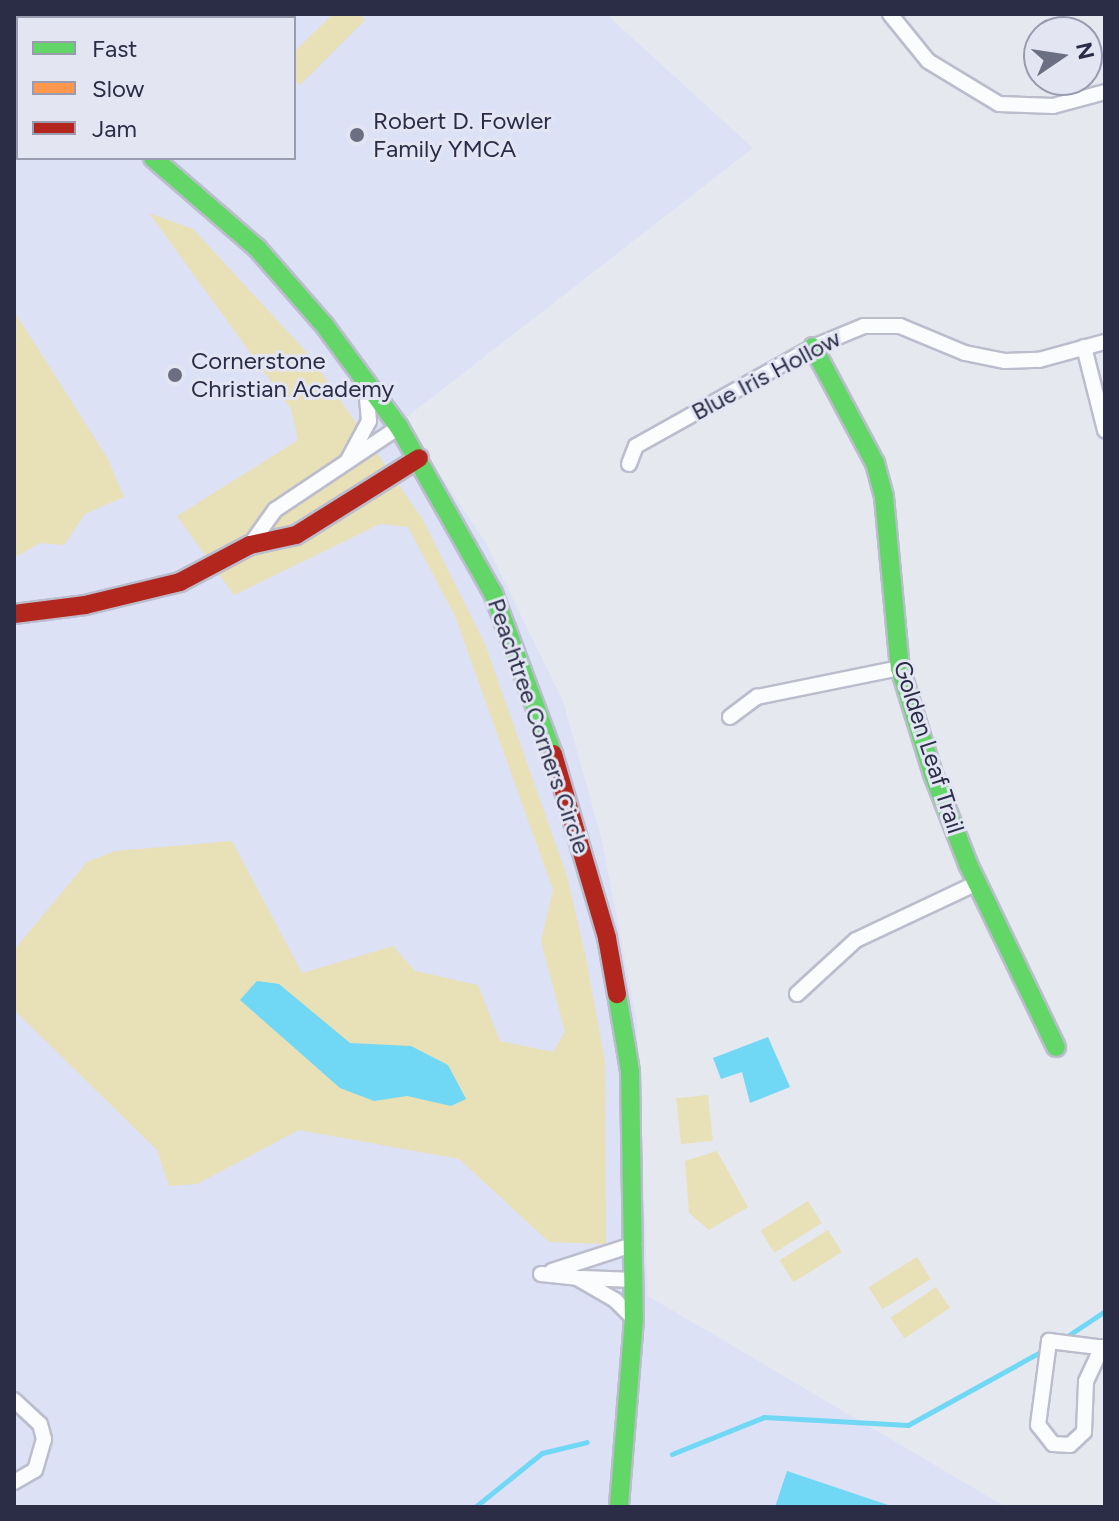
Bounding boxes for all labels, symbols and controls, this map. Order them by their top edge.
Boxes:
legend [16,16,296,160]
north arrow [1023,16,1103,96]
text: Fast [92,34,137,63]
text: N [1070,40,1100,62]
text: Slow [92,74,144,103]
place label: Robert D. Fowler Family YMCA [373,107,551,163]
text: Jam [92,114,137,143]
marker: Robert D. Fowler Family YMCA [348,126,366,144]
street label: Blue Iris Hollow [687,324,845,426]
place label: Cornerstone Christian Academy [191,347,394,403]
marker: Cornerstone Christian Academy [166,366,184,384]
street label: Peachtree Corners Circle [482,595,596,857]
street label: Golden Leaf Trail [888,657,970,837]

